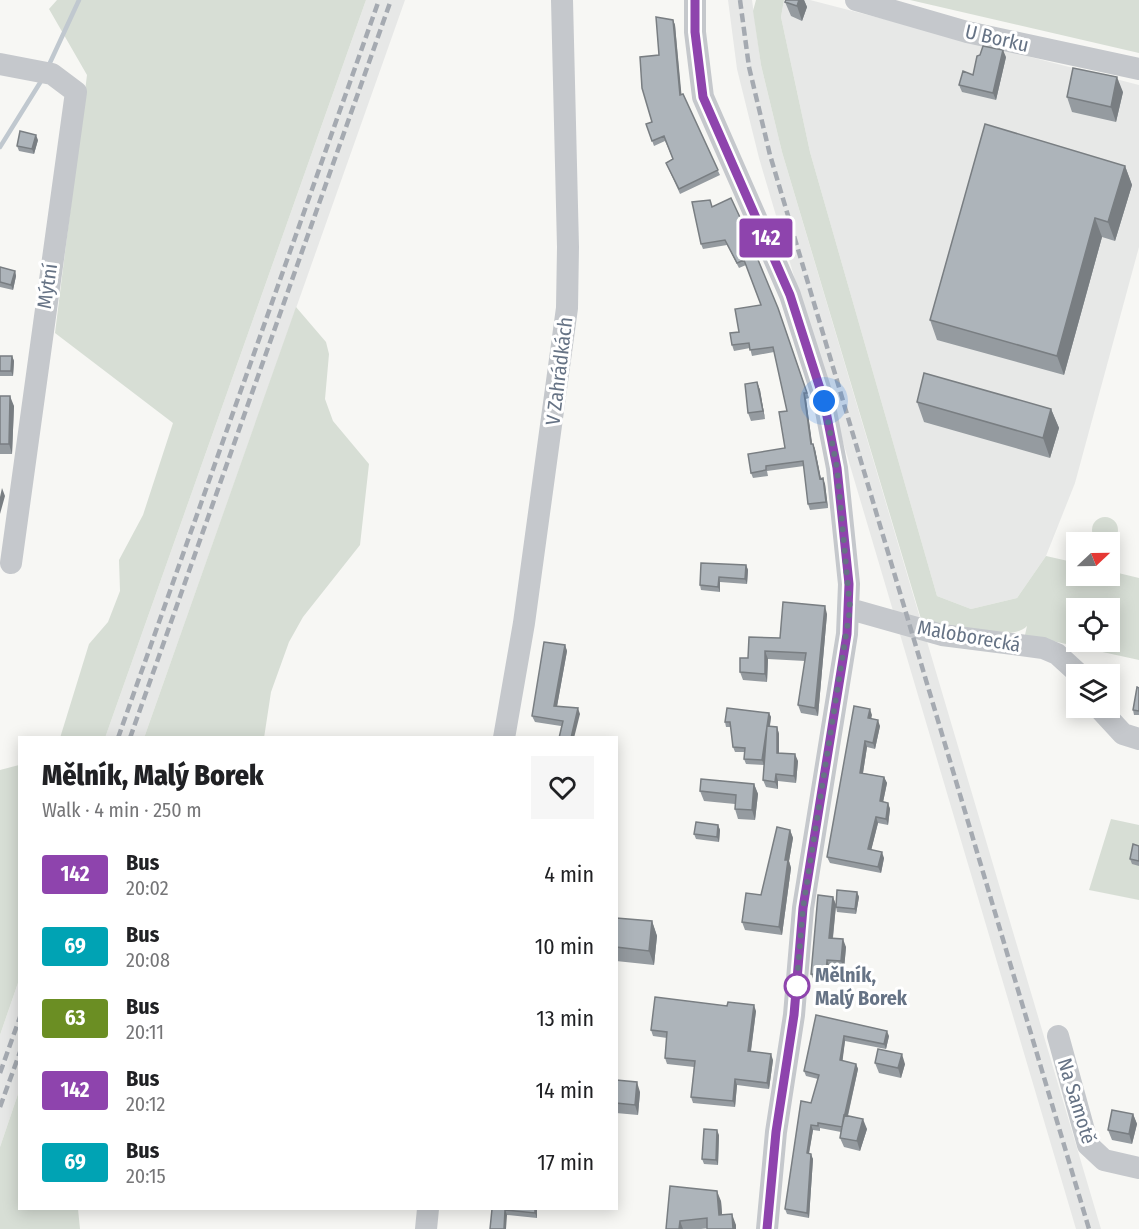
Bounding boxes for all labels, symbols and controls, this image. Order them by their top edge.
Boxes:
street label: U Borku [963,19,1031,57]
line badge: 142 [732,218,801,258]
text: 142 [751,225,781,251]
street label: Mýtní [32,262,62,310]
street label: V Zahrádkách [540,315,578,427]
your location [809,386,839,416]
north arrow [1066,532,1120,586]
map controls [1066,532,1120,718]
button: locate [1066,598,1120,652]
street label: Maloborecká [916,615,1022,657]
button: layers [1066,664,1120,718]
button: heart [531,756,594,819]
text: Mělník, Malý Borek [42,759,264,792]
text: Walk · 4 min · 250 m [42,798,202,822]
text: Bus [126,849,159,876]
text: 142 [60,861,90,887]
text: 4 min [544,861,594,888]
text: 20:02 [126,876,169,900]
text: Bus [126,921,159,948]
text: 69 [64,933,86,959]
text: 10 min [535,933,594,960]
text: 20:08 [126,948,170,972]
place label: Mělník, Malý Borek [815,963,908,1010]
marker: Mělník, Malý Borek [784,973,810,999]
text: Bus [126,993,159,1020]
text: 63 [65,1005,85,1031]
text: 13 min [536,1005,594,1032]
text: 20:11 [126,1020,164,1044]
street label: Na Samotě [1053,1055,1101,1147]
text: Bus [126,1065,159,1092]
text: 142 [60,1077,90,1103]
text: 14 min [536,1077,594,1104]
text: 20:12 [126,1092,165,1116]
text: Bus [126,1137,159,1164]
text: 69 [64,1149,86,1175]
text: 17 min [537,1149,594,1176]
text: 20:15 [126,1164,166,1188]

